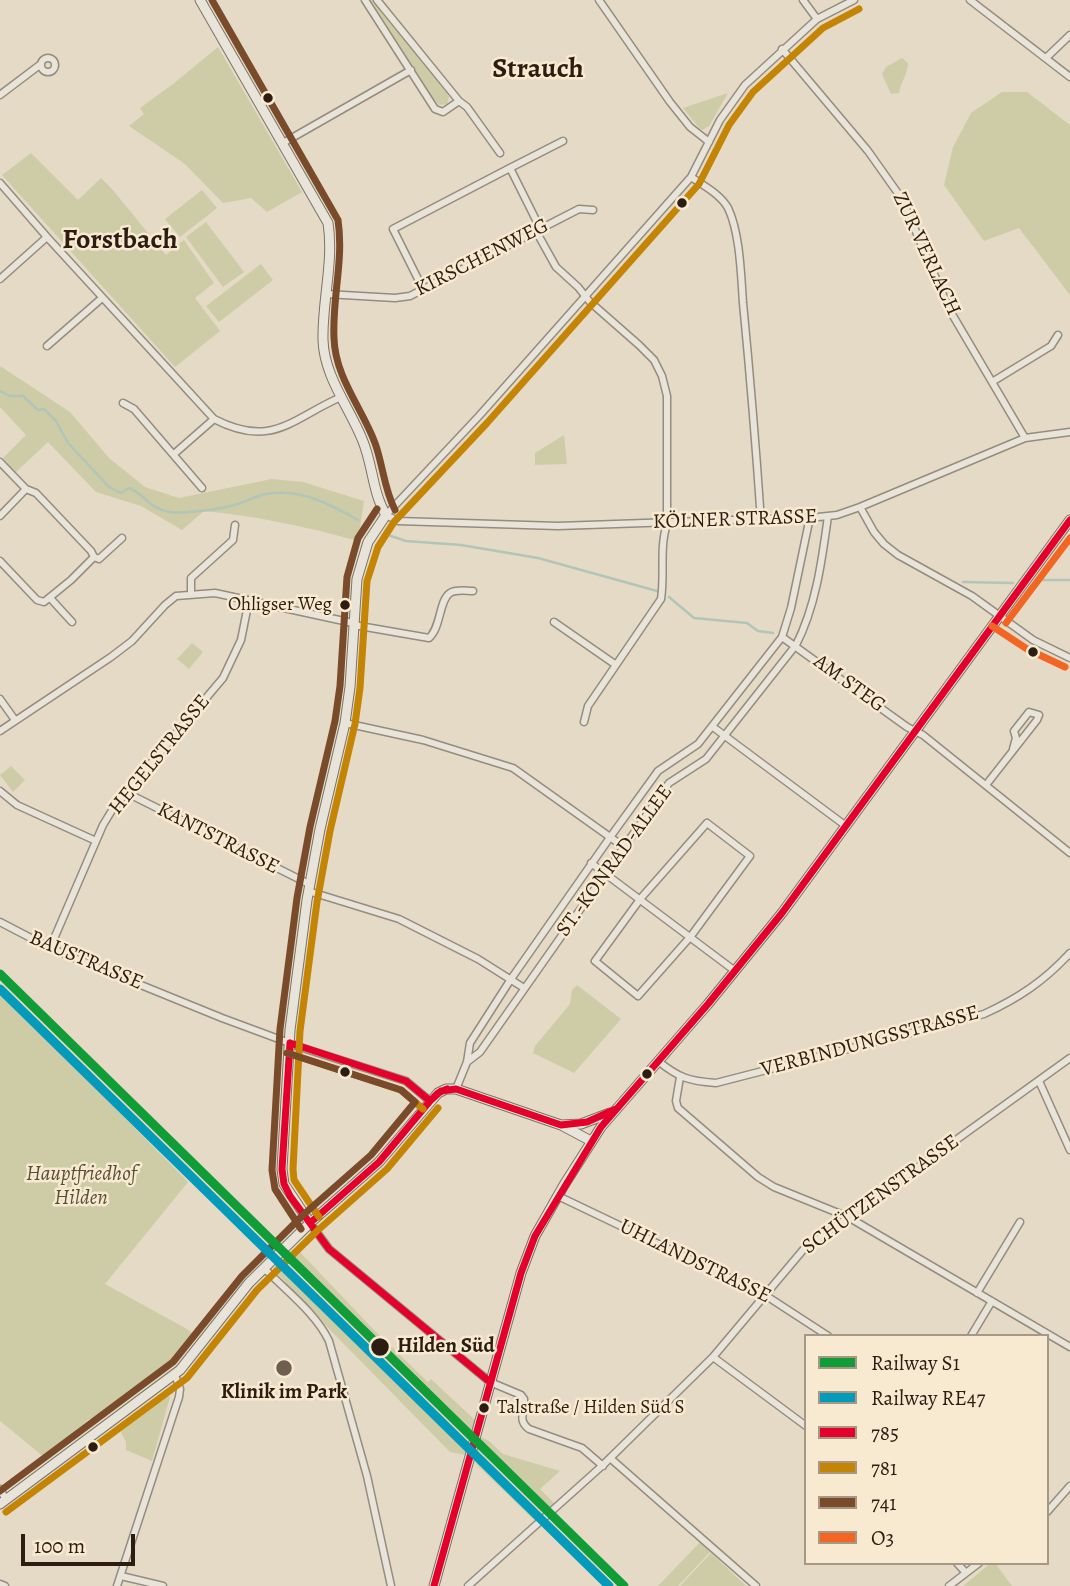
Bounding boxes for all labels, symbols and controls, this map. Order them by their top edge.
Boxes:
district label: Strauch [492,53,584,87]
unlabelled marker [261,91,275,105]
street label: ZUR VERLACH [886,188,966,320]
unlabelled marker [675,196,689,210]
street label: KIRSCHENWEG [411,213,553,303]
district label: Forstbach [62,224,178,258]
street label: KÖLNER STRASSE [652,505,818,535]
place label: Ohligser Weg [228,594,332,616]
marker: Ohligser Weg [338,598,352,612]
unlabelled marker [1026,645,1040,659]
street label: AM STEG [808,649,890,719]
street label: HEGELSTRASSE [104,690,216,820]
street label: ST.-KONRAD-ALLEE [551,780,679,942]
street label: KANTSTRASSE [153,797,283,881]
street label: BAUSTRASSE [25,926,147,996]
street label: VERBINDUNGSSTRASSE [758,1001,982,1083]
unlabelled marker [338,1065,352,1079]
unlabelled marker [640,1067,654,1081]
street label: SCHÜTZENSTRASSE [798,1130,964,1260]
park label: Hauptfriedhof Hilden [26,1162,136,1212]
street label: UHLANDSTRASSE [615,1214,775,1310]
place label: Hilden Süd [397,1334,495,1360]
legend [804,1334,1049,1565]
marker: Hilden Süd [369,1336,391,1358]
text: Railway S1 [871,1349,960,1377]
marker: Klinik im Park [274,1358,294,1378]
place label: Klinik im Park [221,1380,347,1406]
text: Railway RE47 [871,1384,985,1412]
place label: Talstraße / Hilden Süd S [497,1397,685,1419]
marker: Talstraße / Hilden Süd S [477,1401,491,1415]
text: 785 [871,1419,899,1447]
unlabelled marker [86,1440,100,1454]
text: 781 [871,1454,897,1482]
text: 741 [871,1489,897,1517]
scale bar [24,1520,138,1564]
text: O3 [871,1524,894,1552]
text: 100 m [34,1532,85,1560]

